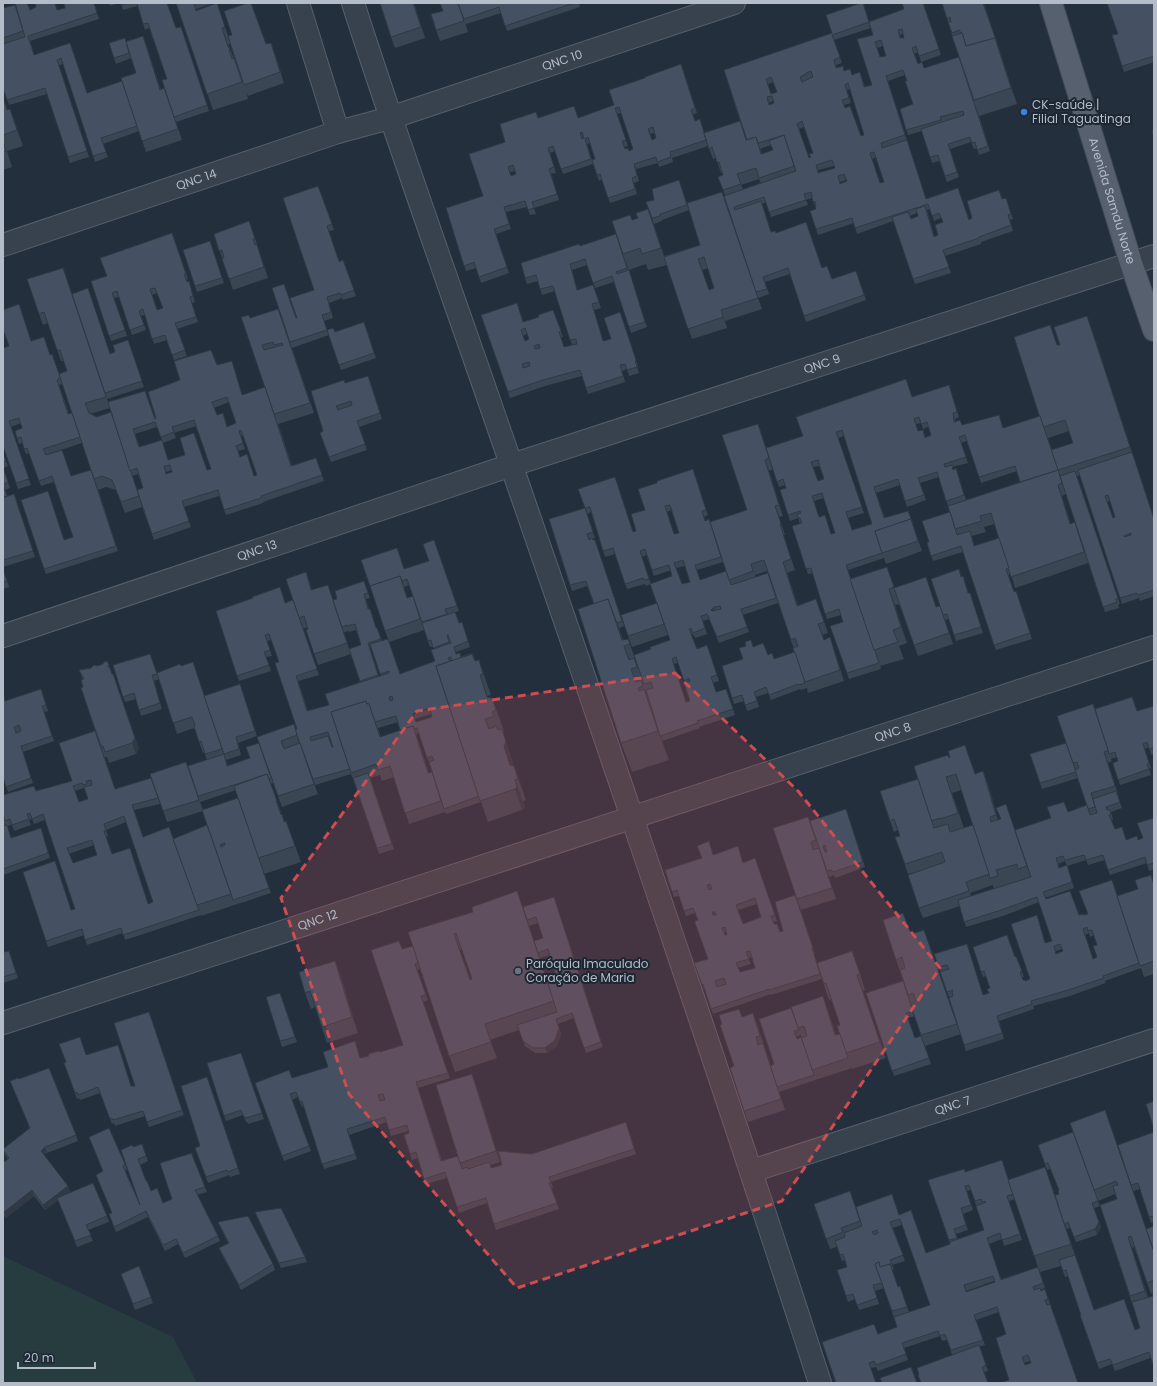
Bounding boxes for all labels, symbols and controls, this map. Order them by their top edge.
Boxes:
street label: QNC 10 [540,45,585,75]
place label: CK-saúde | Filial Taguatinga [1032,96,1131,127]
marker: CK-saúde | Filial Taguatinga [1019,107,1029,117]
street label: Avenida Samdu Norte [1085,135,1140,266]
street label: QNC 14 [174,164,219,194]
street label: QNC 9 [801,350,843,378]
street label: QNC 13 [235,536,279,565]
street label: QNC 8 [872,718,913,746]
street label: QNC 12 [295,905,340,934]
place label: Paróquia Imaculado Coração de Maria [526,955,649,986]
marker: Paróquia Imaculado Coração de Maria [513,966,523,976]
street label: QNC 7 [932,1091,973,1119]
scale bar [18,1344,95,1370]
text: 20 m [24,1349,54,1366]

